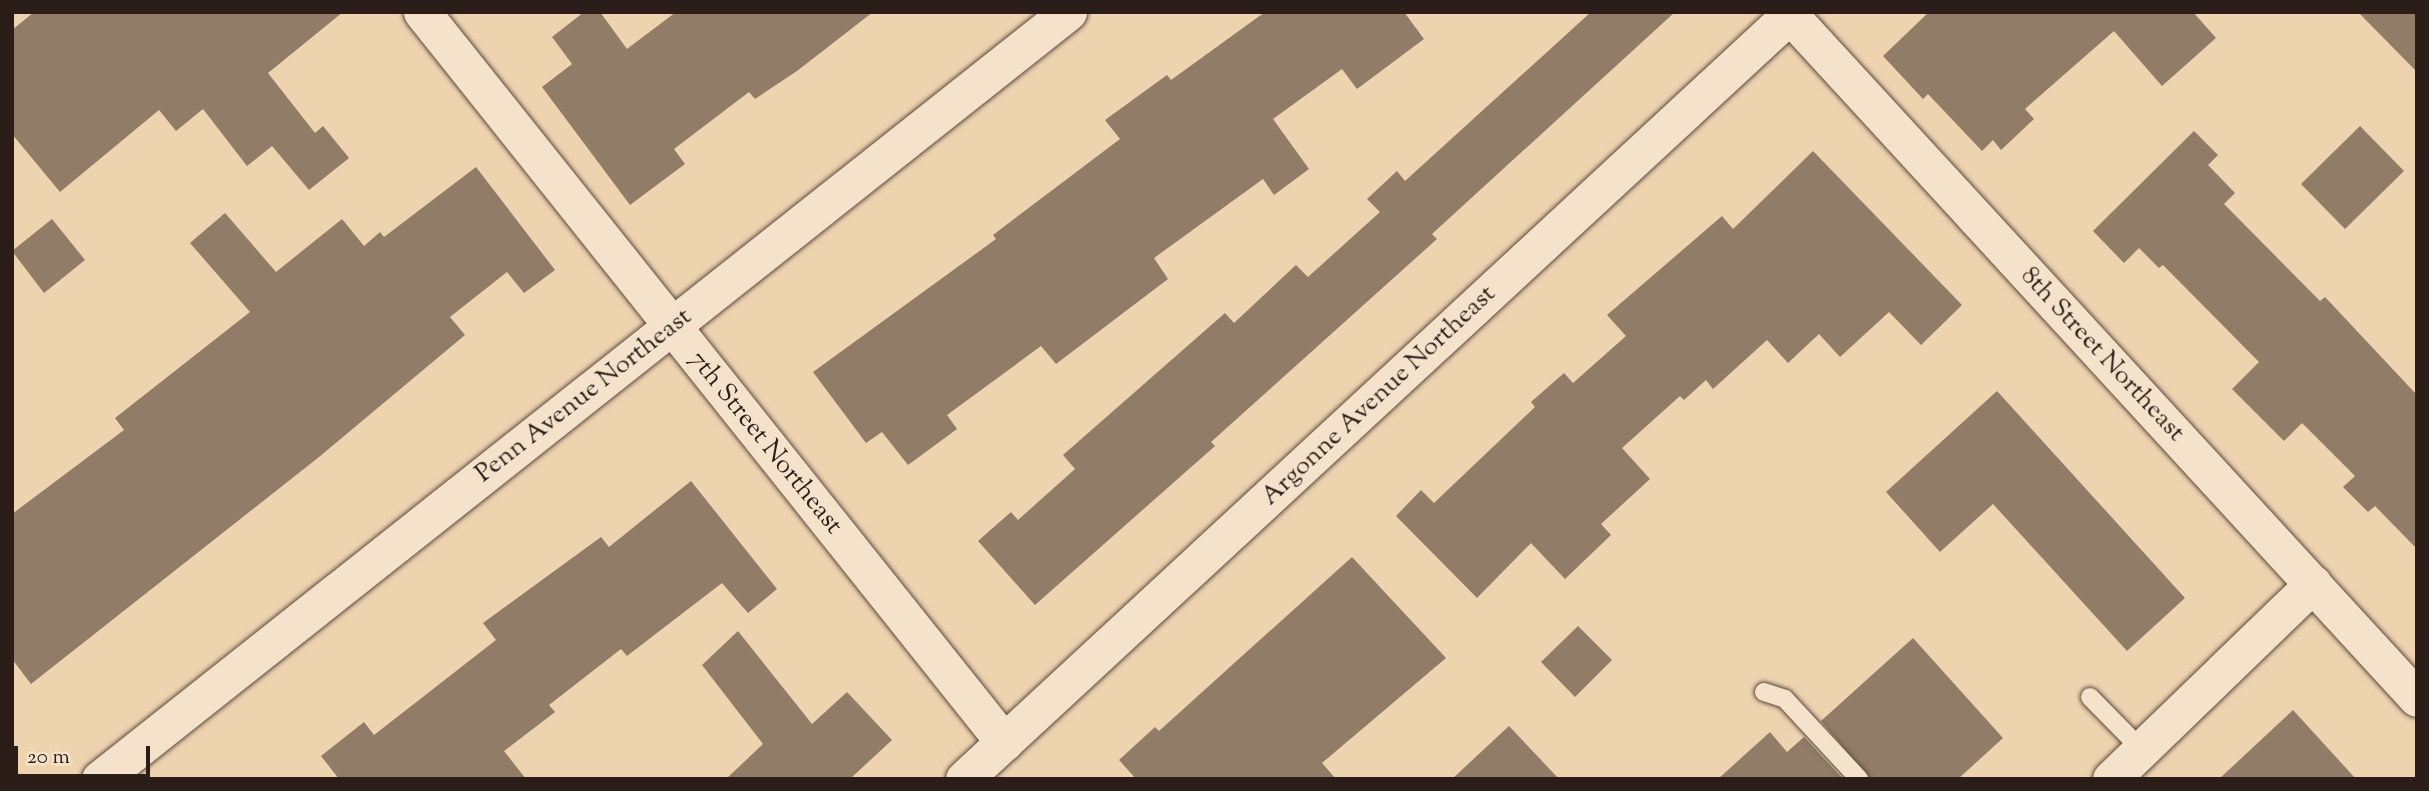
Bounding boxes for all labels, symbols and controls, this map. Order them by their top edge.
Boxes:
street label: 8th Street Northeast [2013,261,2191,449]
street label: Argonne Avenue Northeast [1255,279,1503,513]
street label: Penn Avenue Northeast [470,302,698,490]
street label: 7th Street Northeast [681,345,849,541]
scale bar [18,732,154,776]
text: 20 m [27,743,70,773]

